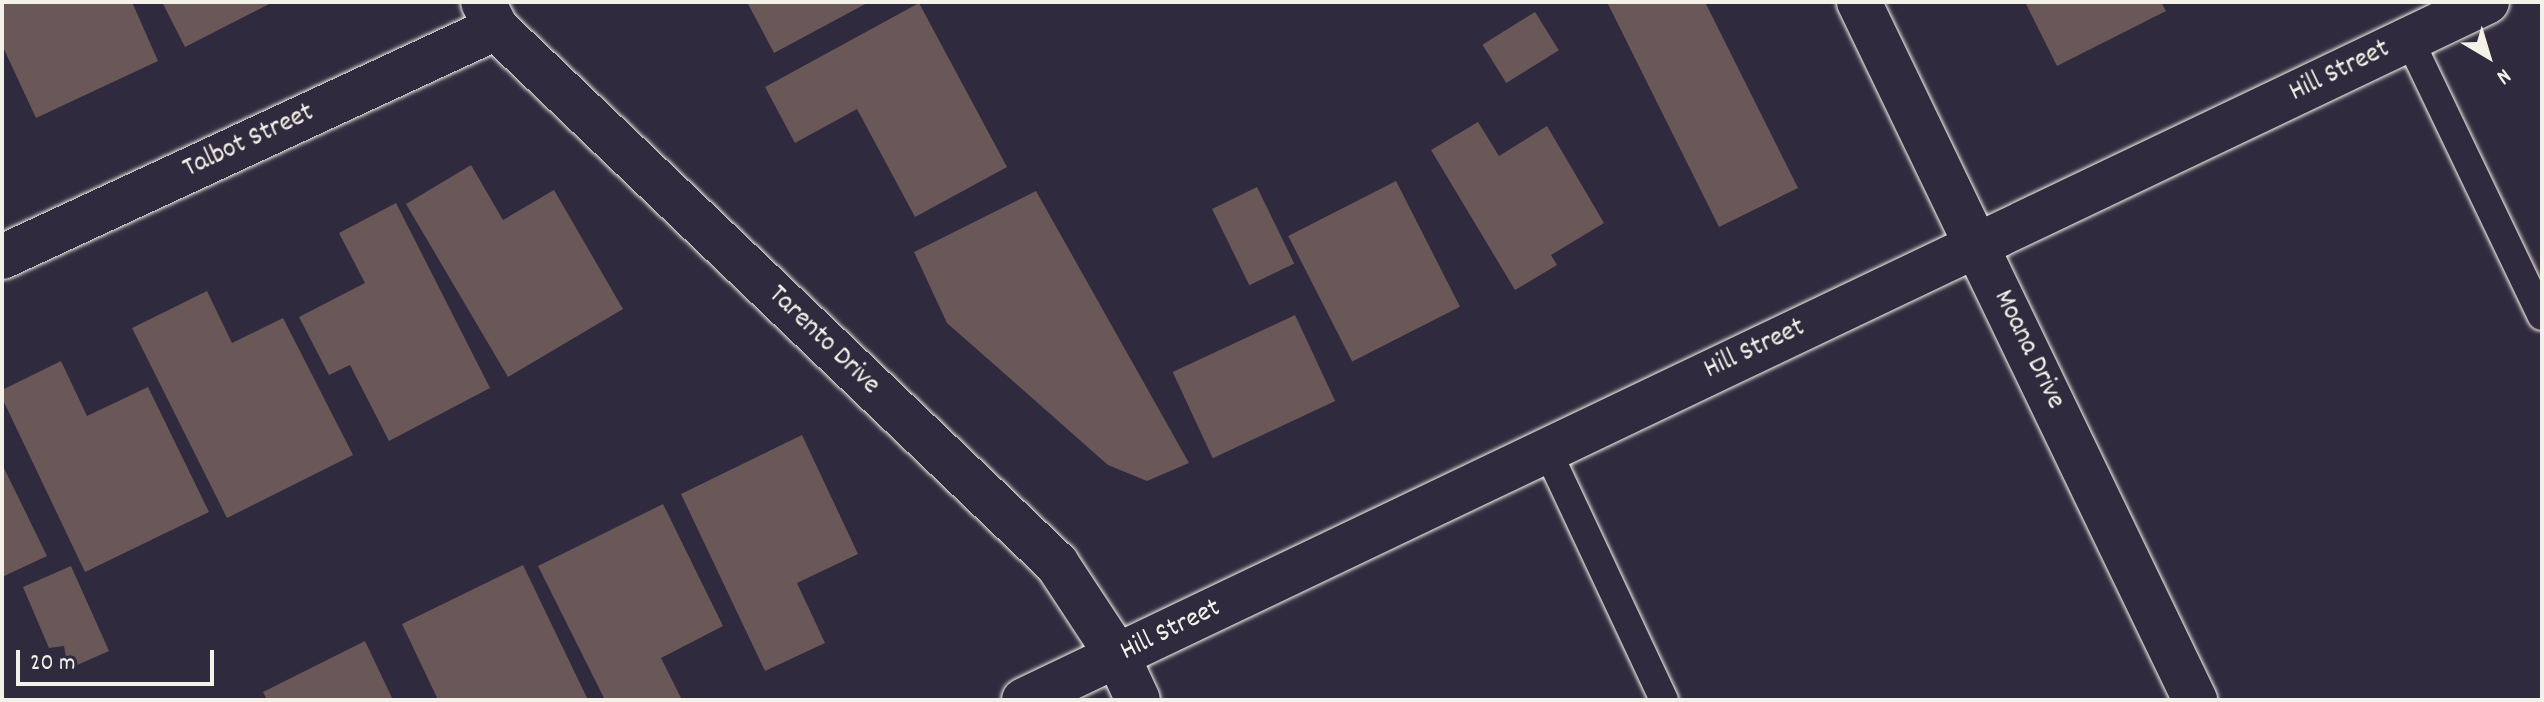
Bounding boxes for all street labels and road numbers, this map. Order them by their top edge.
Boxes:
street label: Hill Street [2284,33,2396,111]
street label: Talbot Street [178,97,320,187]
street label: Tarento Drive [760,279,886,403]
street label: Moana Drive [1985,285,2071,415]
street label: Hill Street [1699,312,1811,388]
street label: Hill Street [1115,592,1227,670]

